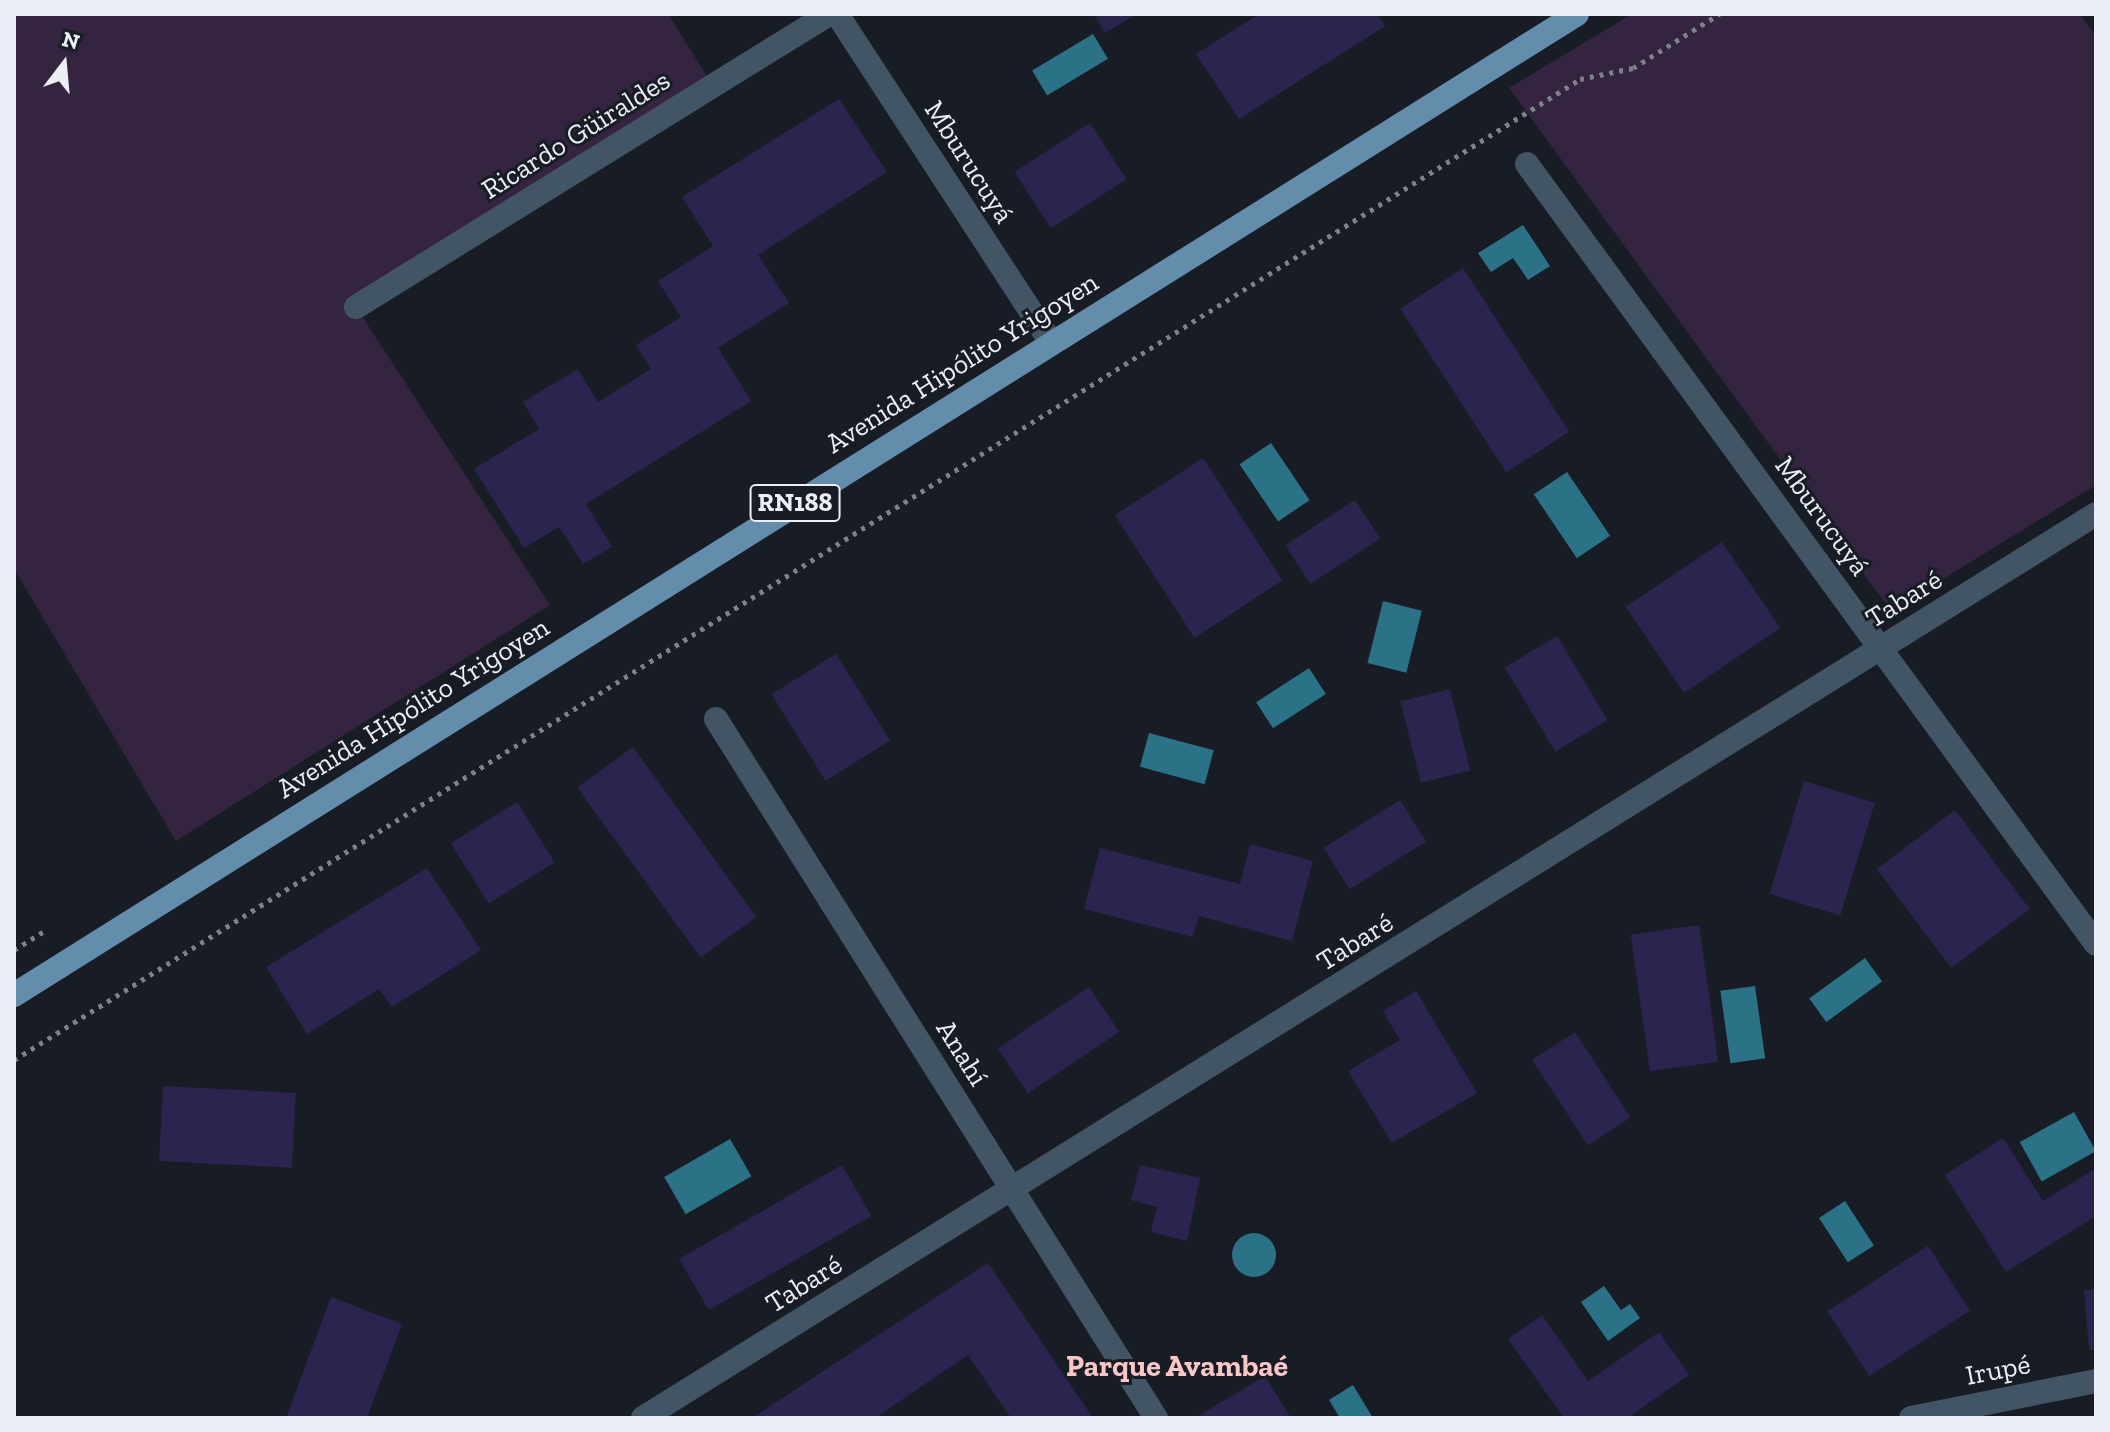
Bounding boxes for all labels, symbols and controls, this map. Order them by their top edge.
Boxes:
north arrow [24,24,104,104]
text: N [59,25,83,56]
street label: Ricardo Güiraldes [476,64,676,206]
street label: Mburucuyá [917,95,1021,229]
street label: Avenida Hipólito Yrigoyen [819,265,1105,461]
street label: Mburucuyá [1768,450,1876,582]
road number: RN188 [749,481,841,525]
street label: Tabaré [1860,563,1948,635]
street label: Avenida Hipólito Yrigoyen [270,610,556,806]
street label: Tabaré [1311,906,1399,978]
street label: Anahí [929,1014,995,1092]
street label: Tabaré [760,1248,848,1320]
street label: Irupé [1963,1347,2033,1393]
district label: Parque Avambaé [1066,1348,1288,1384]

